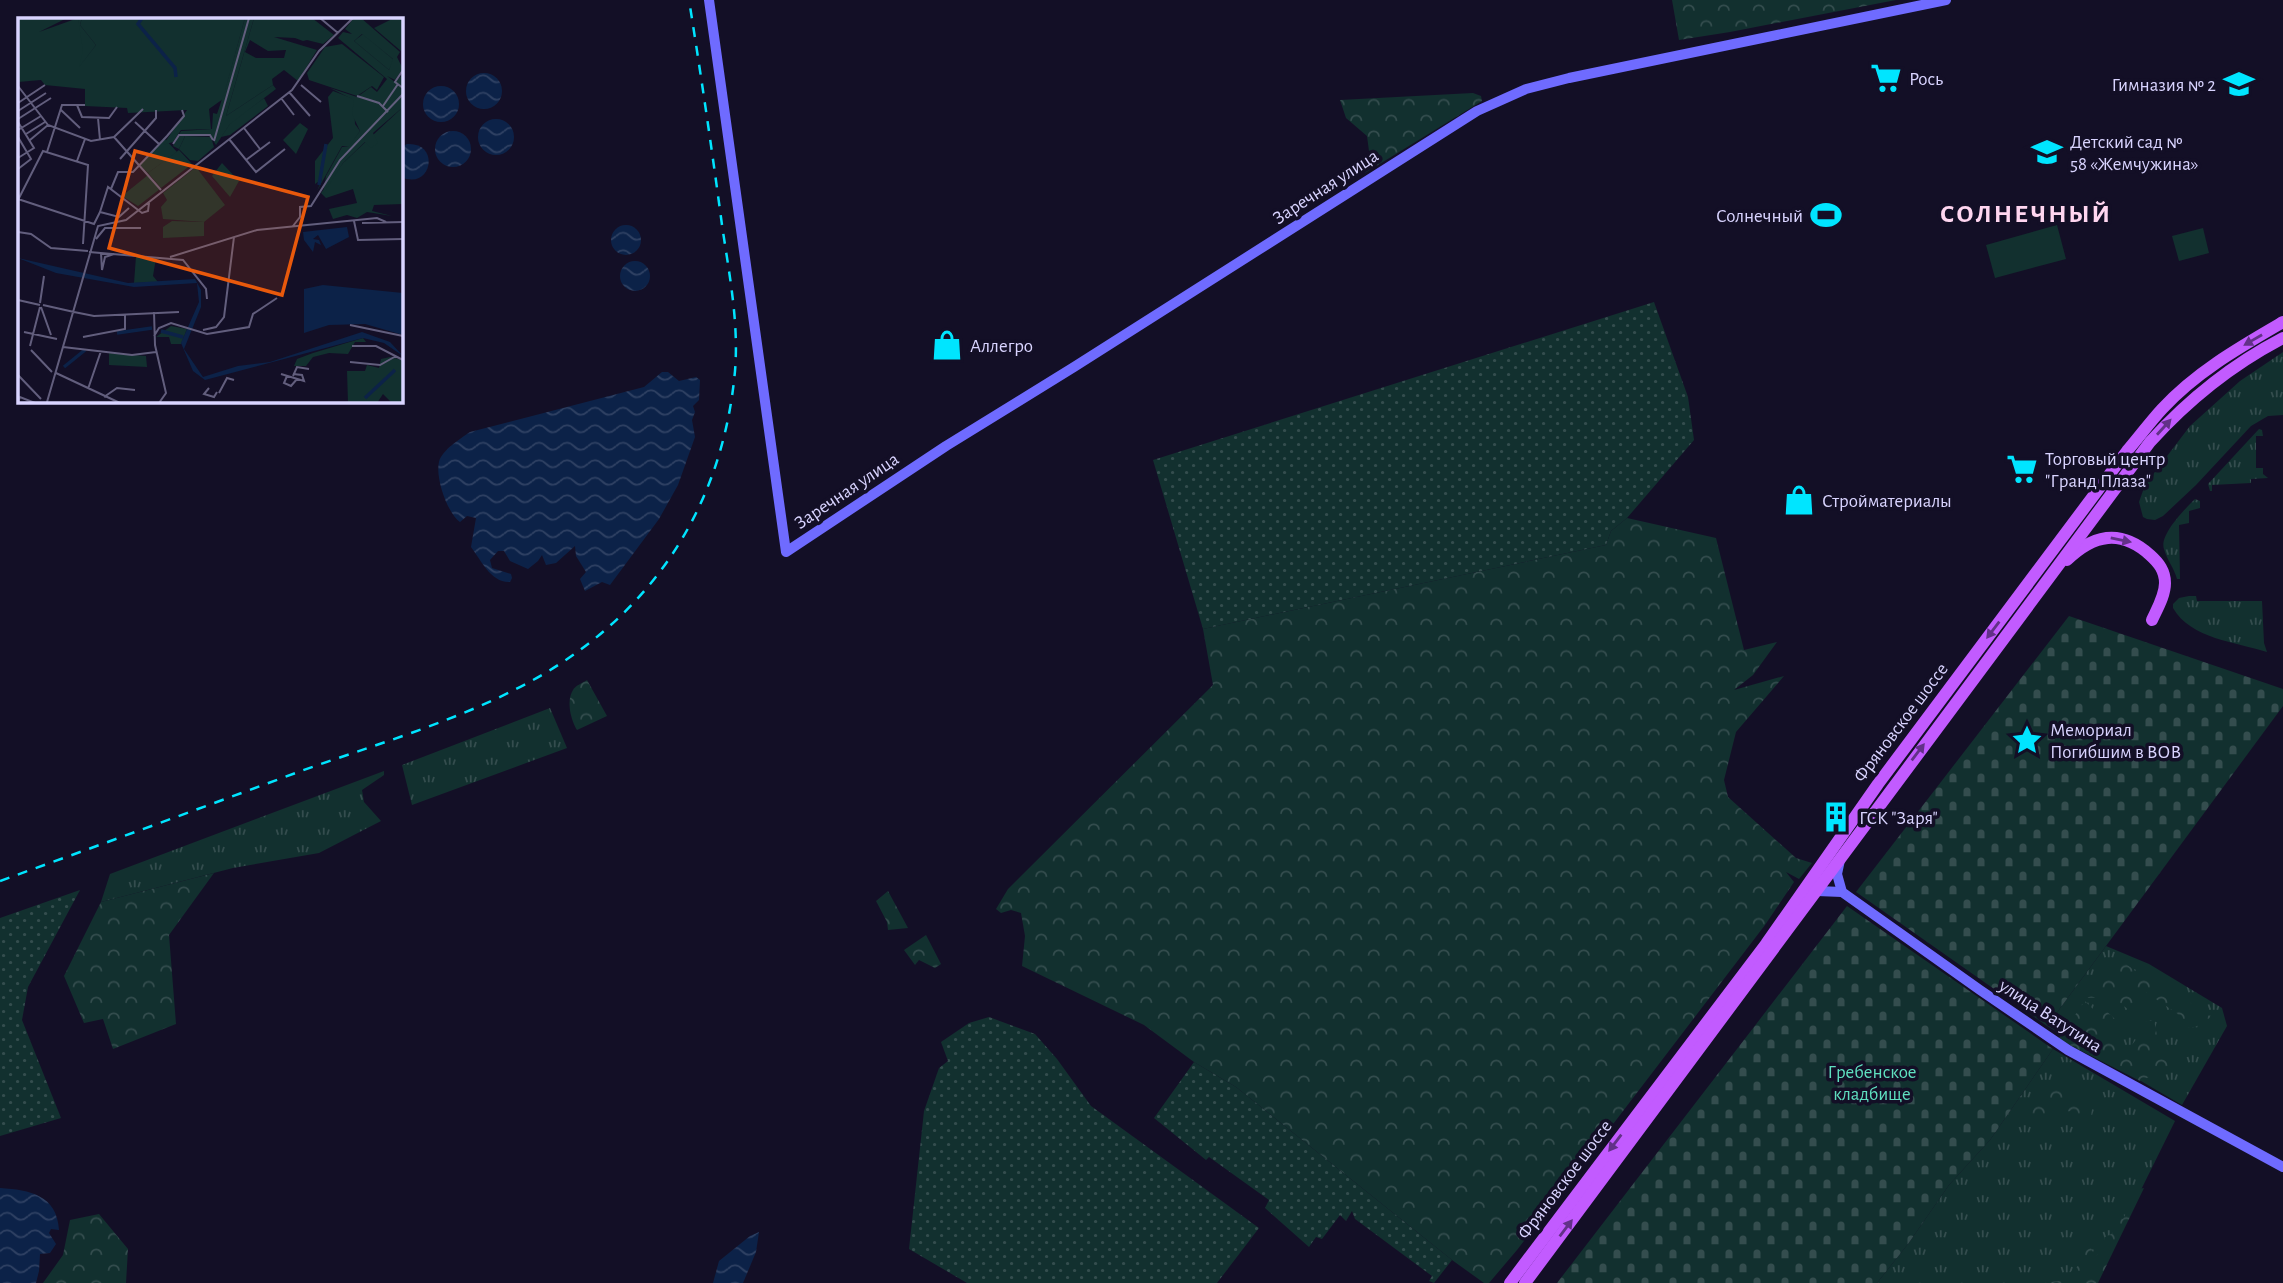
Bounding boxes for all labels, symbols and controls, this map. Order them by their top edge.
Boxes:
inset map [18,18,402,402]
supermarket icon: Рось [1869,61,1903,95]
school or university icon: Гимназия № 2 [2222,67,2256,101]
place label: Рось [1909,70,1943,89]
place label: Гимназия № 2 [2112,76,2216,95]
place label: Детский сад № 58 «Жемчужина» [2070,133,2198,174]
school or university icon: Детский сад № 58 «Жемчужина» [2030,135,2064,169]
street label: Заречная улица [1270,146,1382,228]
sports icon: Солнечный [1809,198,1843,232]
district label: СОЛНЕЧНЫЙ [1940,201,2112,227]
place label: Солнечный [1716,207,1803,226]
shop icon: Аллегро [930,328,964,362]
one-way arrow [2243,334,2262,346]
place label: Аллегро [970,337,1033,356]
one-way arrow [2156,418,2172,436]
street label: Заречная улица [791,449,903,533]
place label: Торговый центр "Гранд Плаза" [2045,450,2165,491]
supermarket icon: Торговый центр "Гранд Плаза" [2005,452,2039,486]
shop icon: Стройматериалы [1782,483,1816,517]
place label: Стройматериалы [1822,492,1952,511]
one-way arrow [2110,535,2132,546]
one-way arrow [1986,620,2001,638]
street label: Фряновское шоссе [1850,660,1952,786]
place label: Мемориал Погибшим в ВОВ [2050,721,2181,762]
place icon: Мемориал Погибшим в ВОВ [2010,723,2044,757]
one-way arrow [1911,742,1925,761]
building icon: ГСК "Заря" [1819,800,1853,834]
place label: ГСК "Заря" [1859,809,1938,828]
street label: улица Ватутина [1995,976,2105,1057]
park label: Гребенское кладбище [1827,1063,1917,1104]
street label: Фряновское шоссе [1514,1117,1616,1243]
one-way arrow [1608,1134,1623,1152]
one-way arrow [1558,1220,1573,1238]

